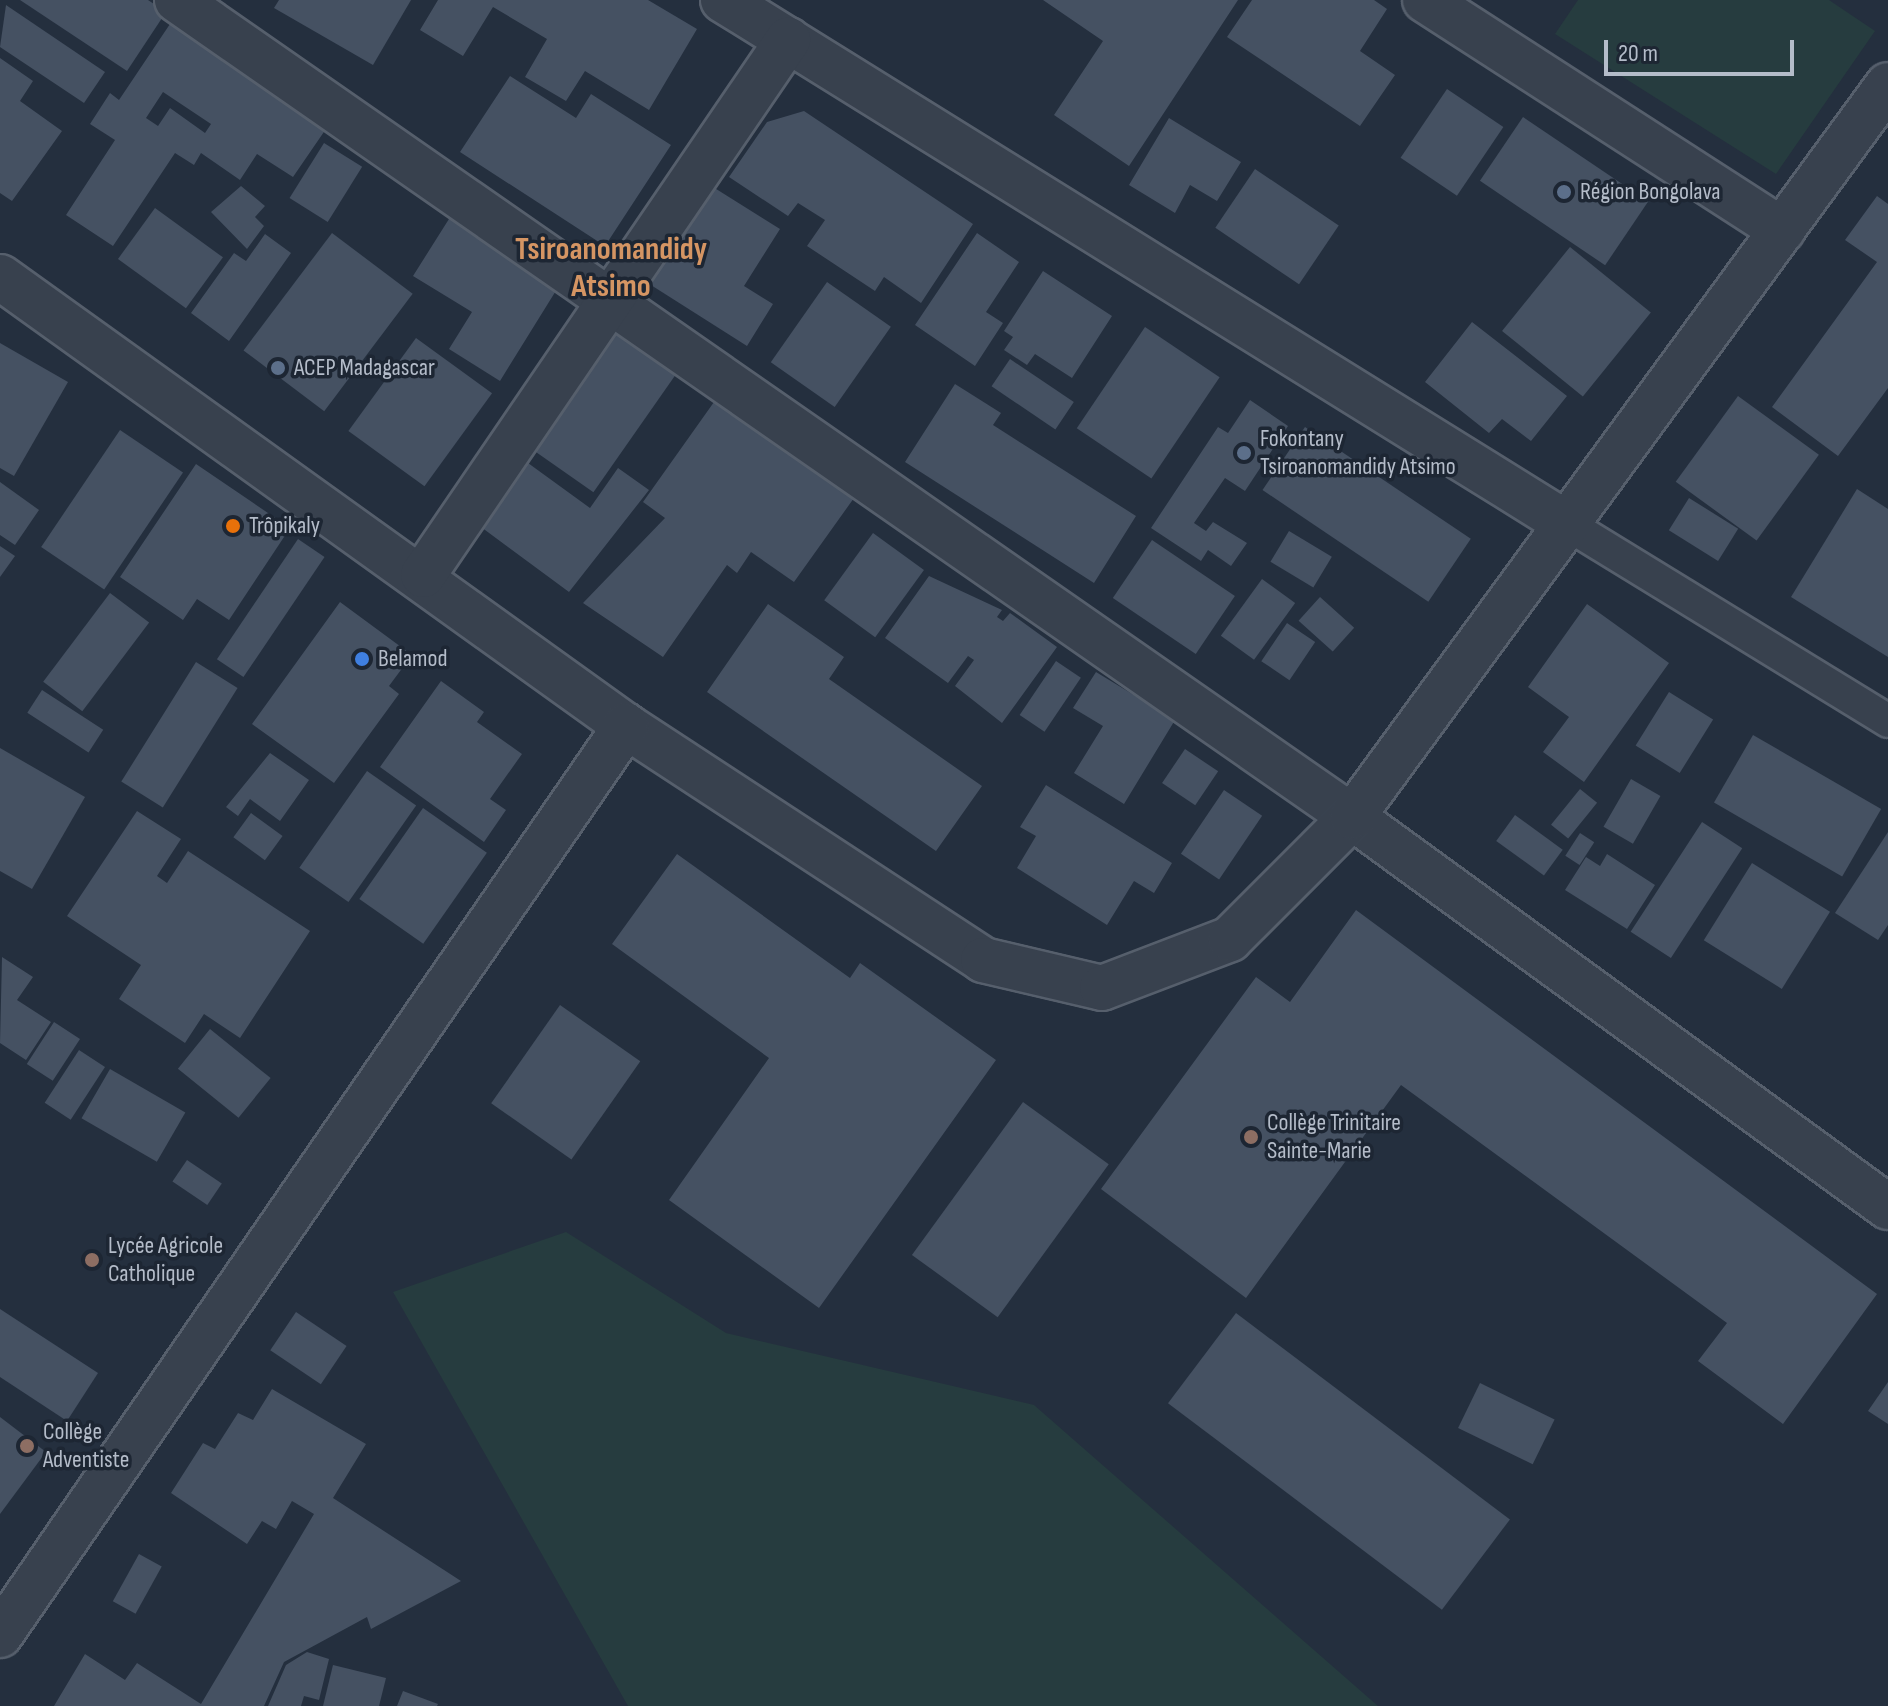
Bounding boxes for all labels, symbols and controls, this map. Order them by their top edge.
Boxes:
scale bar [1608,24,1798,74]
text: 20 m [1618,39,1658,68]
place label: Région Bongolava [1580,178,1721,206]
marker: Région Bongolava [1555,183,1573,201]
district label: Tsiroanomandidy Atsimo [515,232,707,307]
place label: ACEP Madagascar [294,354,435,382]
marker: ACEP Madagascar [269,359,287,377]
place label: Fokontany Tsiroanomandidy Atsimo [1260,425,1456,481]
marker: Fokontany Tsiroanomandidy Atsimo [1235,444,1253,462]
place label: Trôpikaly [249,512,320,540]
marker: Trôpikaly [224,517,242,535]
place label: Belamod [378,645,447,673]
marker: Belamod [353,650,371,668]
place label: Collège Trinitaire Sainte-Marie [1267,1109,1401,1165]
marker: Collège Trinitaire Sainte-Marie [1242,1128,1260,1146]
place label: Lycée Agricole Catholique [108,1232,223,1288]
marker: Lycée Agricole Catholique [83,1251,101,1269]
place label: Collège Adventiste [43,1418,129,1474]
marker: Collège Adventiste [18,1437,36,1455]

